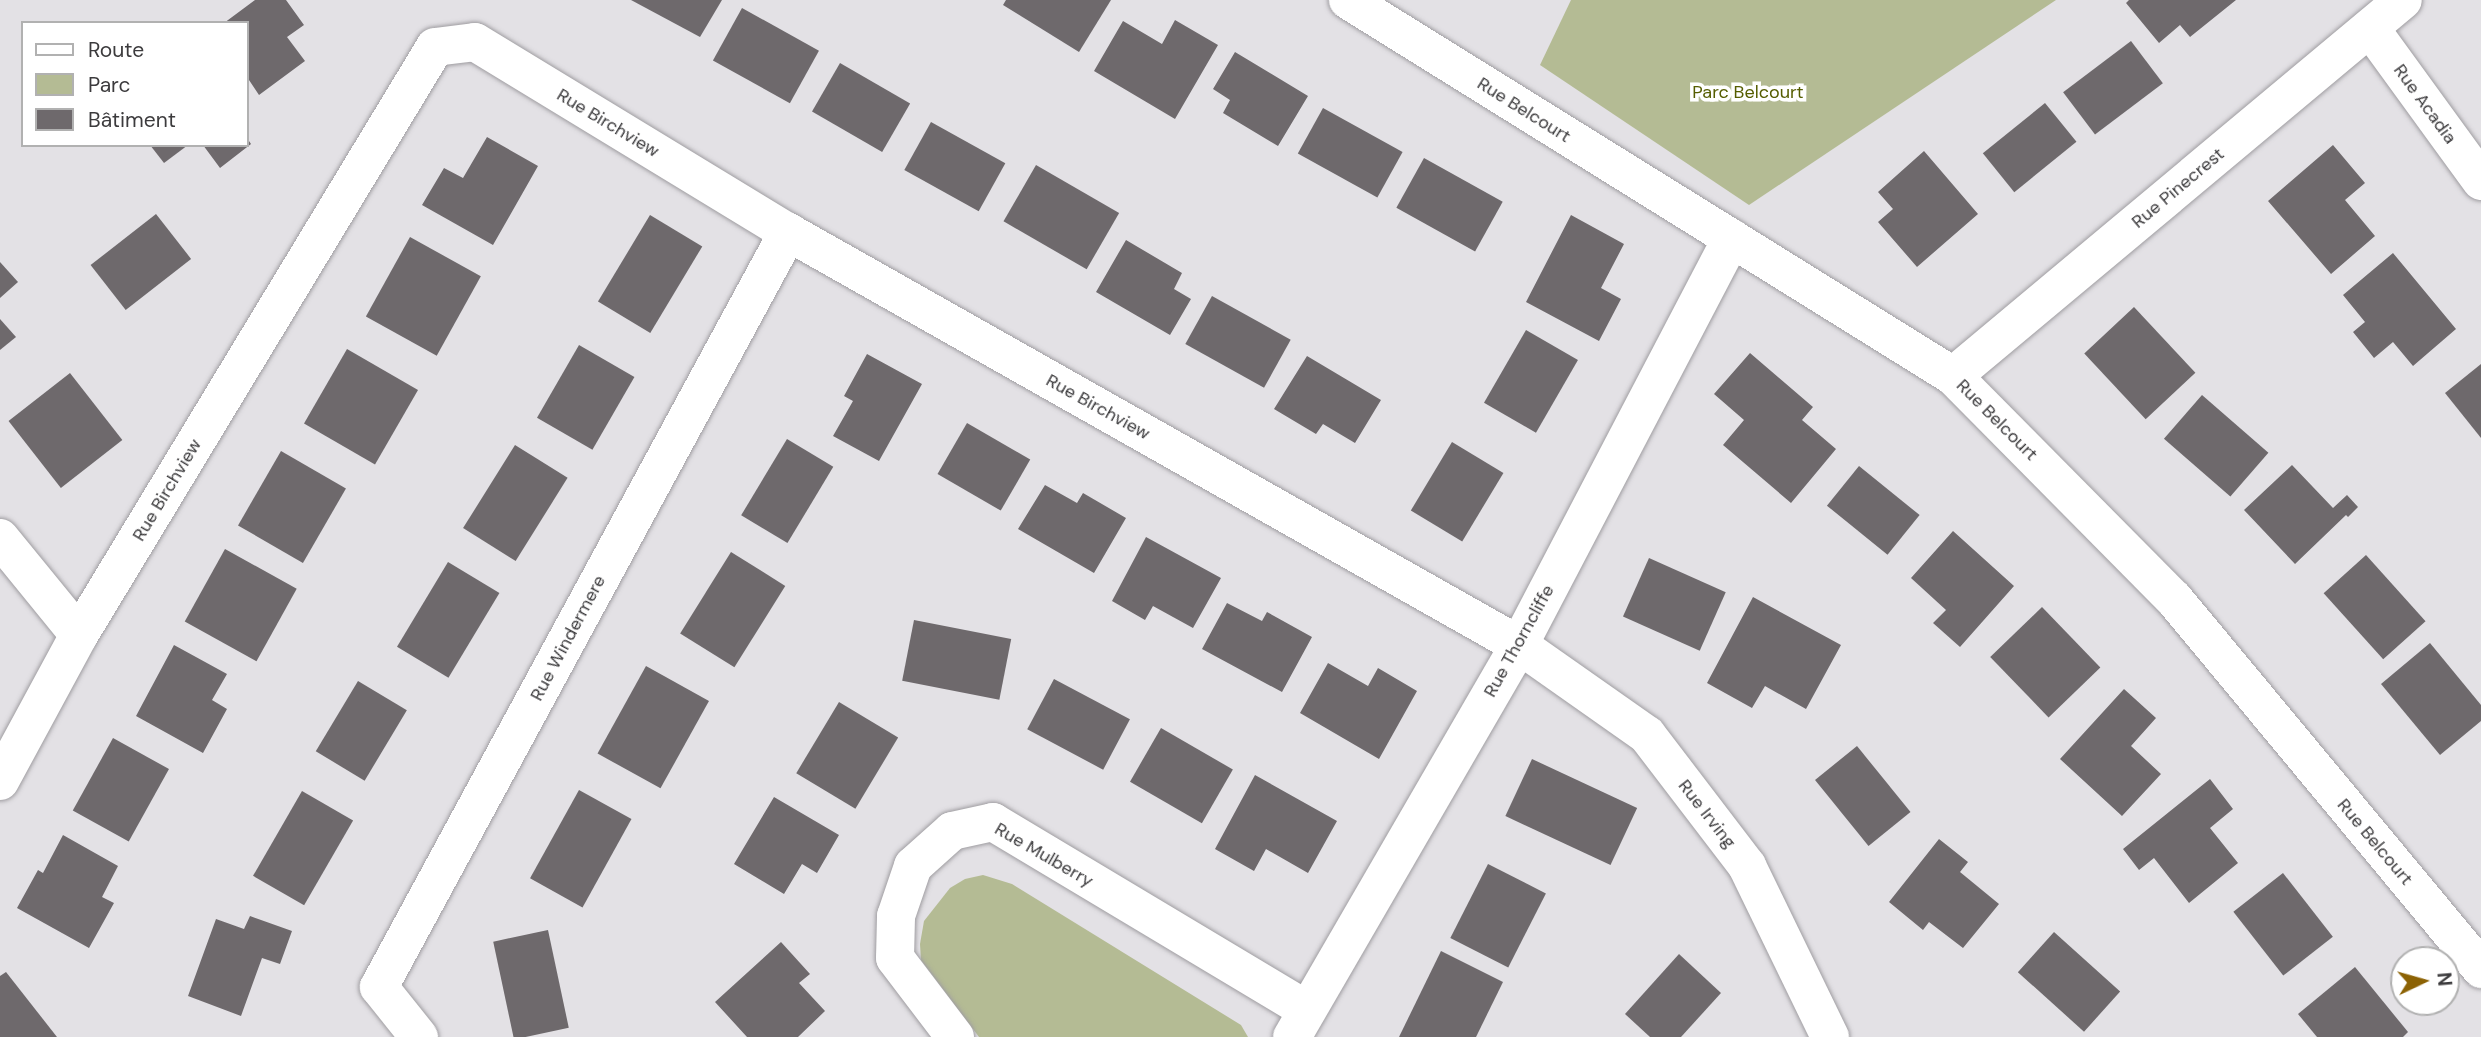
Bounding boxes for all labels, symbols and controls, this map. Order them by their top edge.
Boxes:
legend [21,21,248,147]
text: Route [88,36,144,64]
street label: Rue Acadia [2389,60,2461,148]
text: Parc [88,71,131,99]
street label: Rue Belcourt [1473,73,1575,147]
park label: Parc Belcourt [1692,81,1804,103]
street label: Rue Birchview [553,84,663,162]
text: Bâtiment [88,106,176,134]
street label: Rue Pinecrest [2127,143,2229,233]
street label: Rue Birchview [1042,370,1154,444]
street label: Rue Belcourt [1952,375,2042,465]
street label: Rue Birchview [128,435,206,545]
street label: Rue Windermere [526,572,610,704]
street label: Rue Thorncliffe [1479,581,1559,701]
street label: Rue Irving [1674,775,1740,853]
street label: Rue Belcourt [2333,794,2417,890]
street label: Rue Mulberry [991,818,1097,892]
north arrow [2390,946,2460,1016]
text: N [2431,971,2457,987]

